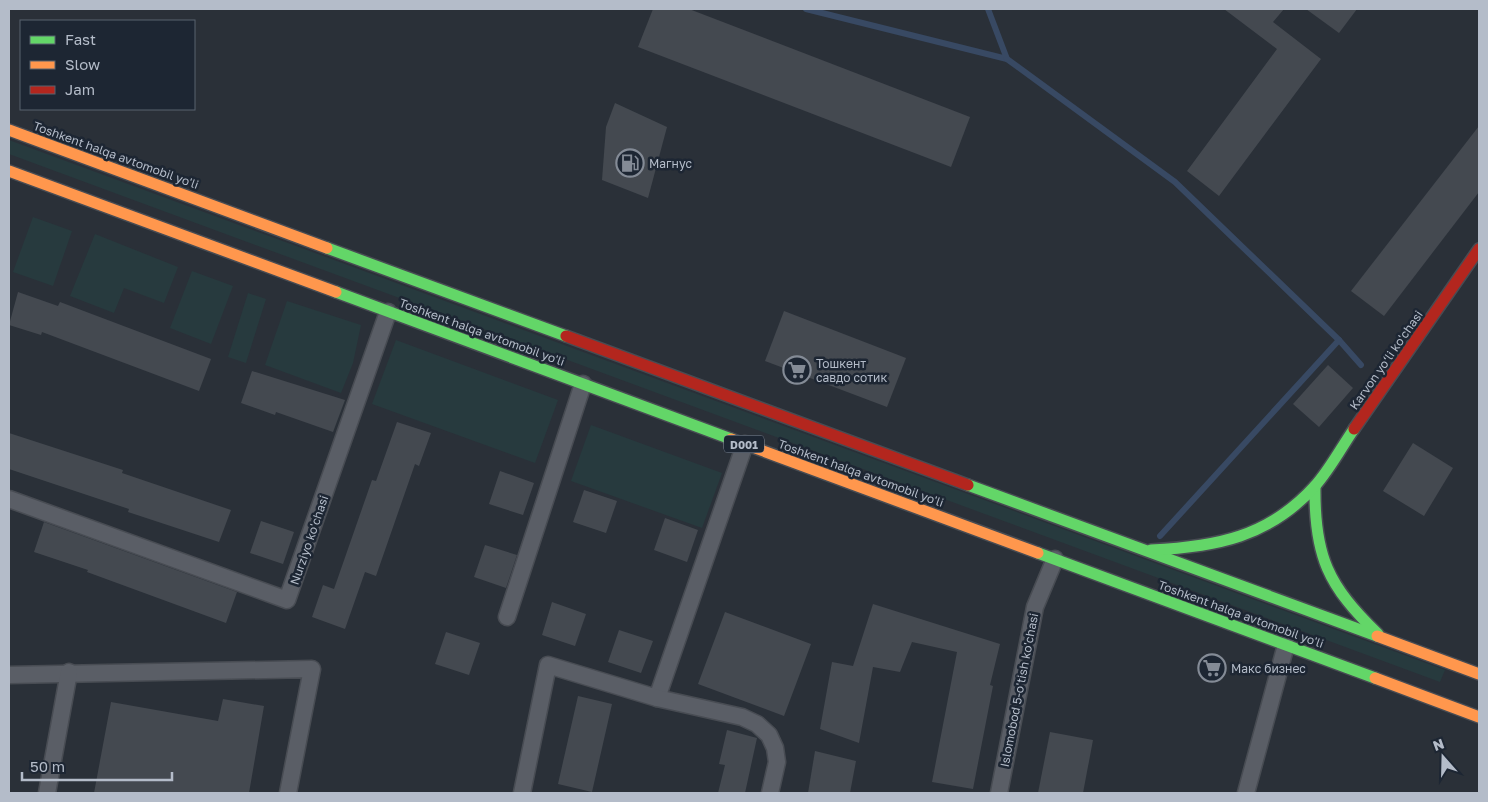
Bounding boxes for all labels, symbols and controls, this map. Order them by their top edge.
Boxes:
legend [20,20,195,110]
text: Fast [65,30,96,48]
text: Slow [65,55,100,73]
text: Jam [65,80,95,98]
street label: Toshkent halqa avtomobil yo'li [31,118,201,192]
fuel station icon: Магнус [615,148,645,178]
place label: Магнус [649,156,692,171]
street label: Toshkent halqa avtomobil yo'li [397,295,567,369]
street label: Karvon yo‘li ko'chasi [1346,307,1426,413]
supermarket icon: Тошкент савдо сотик [782,355,812,385]
place label: Тошкент савдо сотик [816,356,887,385]
road number: D001 [724,436,764,452]
street label: Toshkent halqa avtomobil yo'li [776,436,946,510]
street label: Nurziyo ko'chasi [287,493,331,587]
street label: Toshkent halqa avtomobil yo'li [1156,577,1326,651]
street label: Islomobod 5-o'tish ko'chasi [997,612,1041,768]
supermarket icon: Макс бизнес [1197,653,1227,683]
place label: Макс бизнес [1231,661,1306,676]
north arrow [1418,732,1468,782]
text: N [1430,735,1446,754]
scale bar [22,750,172,782]
text: 50 m [30,757,65,775]

